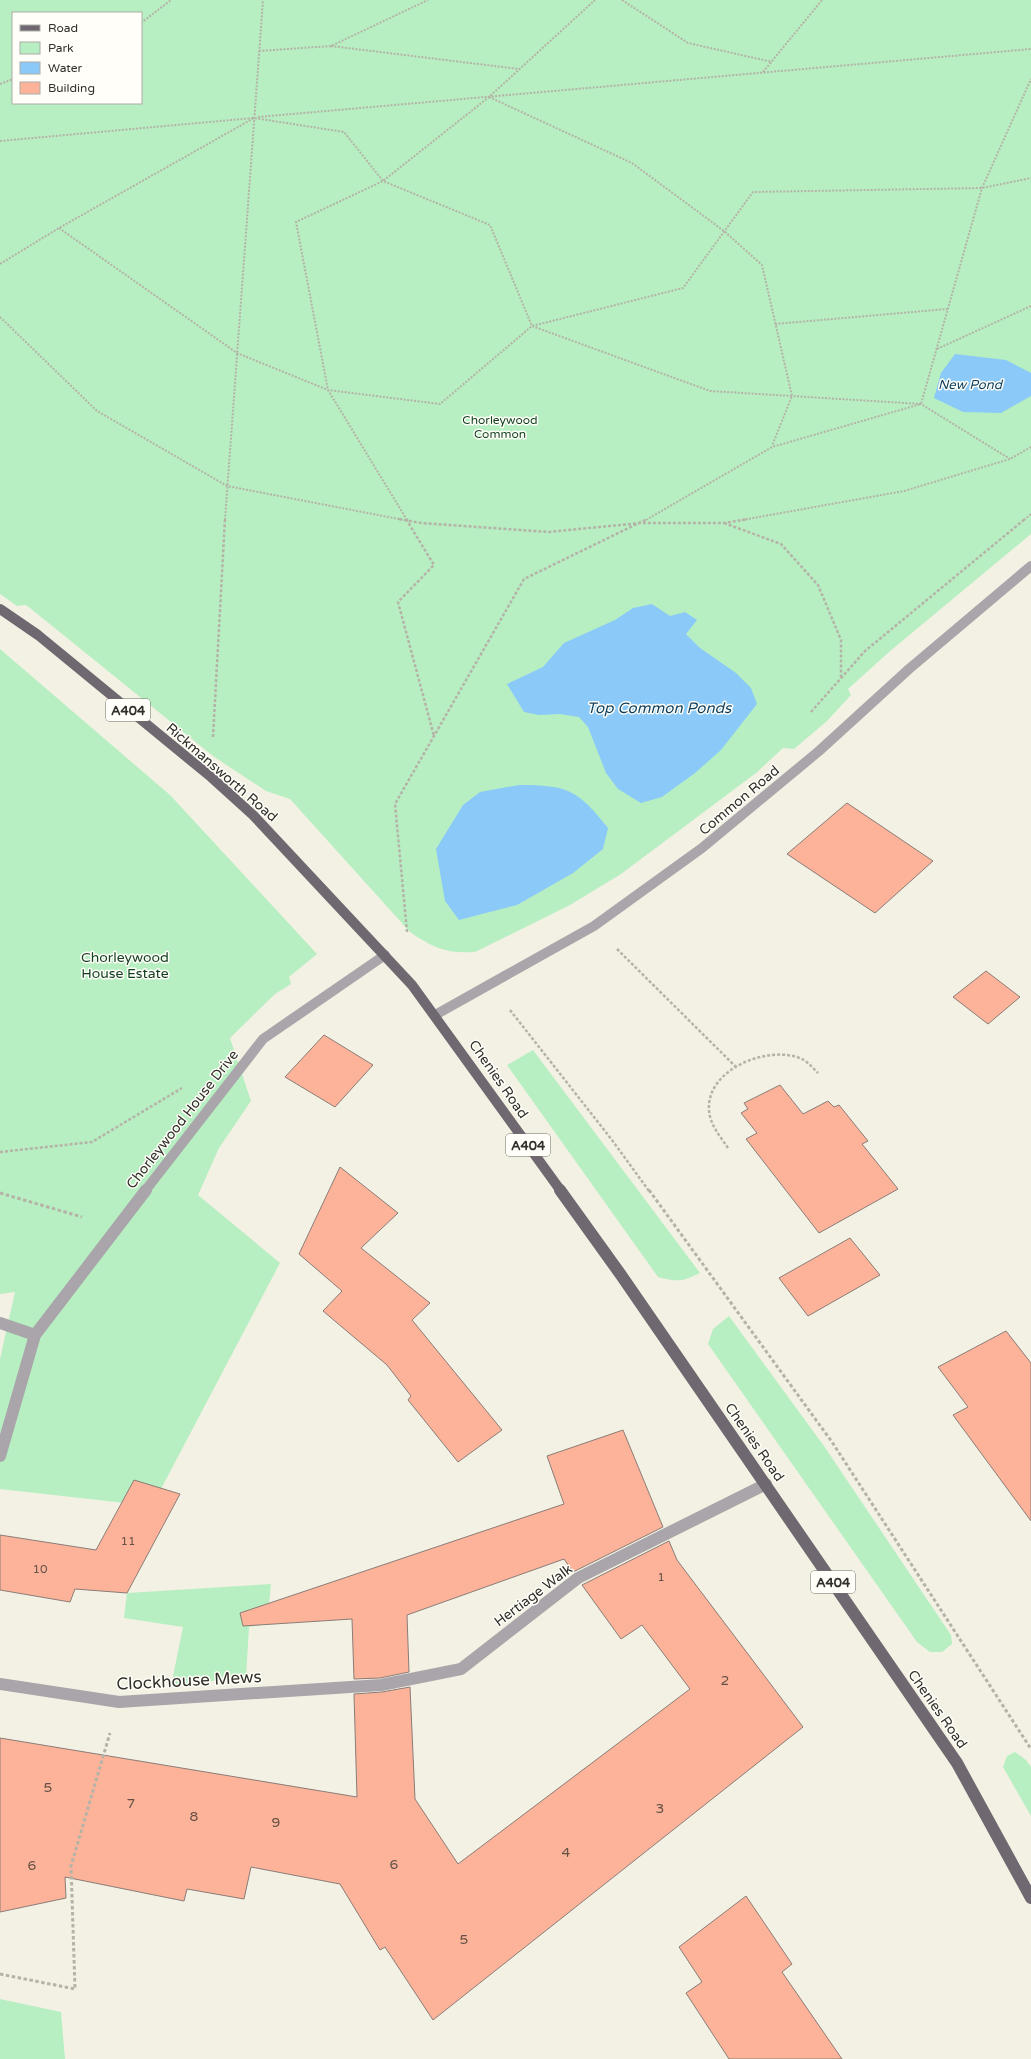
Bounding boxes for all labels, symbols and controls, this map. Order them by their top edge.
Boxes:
legend [12,12,142,104]
text: Road [48,21,78,35]
text: Park [48,41,74,55]
text: Water [48,61,83,75]
text: Building [48,81,95,95]
water label: New Pond [938,377,1004,393]
park label: Chorleywood Common [462,413,538,441]
road number: A404 [106,699,150,721]
water label: Top Common Ponds [587,699,733,717]
street label: Rickmansworth Road [163,719,281,825]
street label: Common Road [696,762,783,839]
park label: Chorleywood House Estate [81,949,169,982]
street label: Chenies Road [465,1037,532,1122]
street label: Chorleywood House Drive [123,1046,242,1192]
road number: A404 [506,1134,550,1156]
street label: Chenies Road [721,1400,788,1485]
house number: 11 [120,1534,136,1548]
street label: Hertiage Walk [491,1560,576,1630]
house number: 10 [32,1562,48,1576]
house number: 1 [657,1570,665,1584]
road number: A404 [811,1571,855,1593]
street label: Clockhouse Mews [116,1666,262,1695]
street label: Chenies Road [904,1667,971,1752]
house number: 2 [721,1672,729,1689]
house number: 5 [44,1779,52,1796]
house number: 7 [127,1795,135,1812]
house number: 3 [656,1800,664,1817]
house number: 8 [190,1808,199,1825]
house number: 9 [272,1814,280,1831]
house number: 4 [562,1844,571,1861]
house number: 6 [390,1856,399,1873]
house number: 6 [28,1857,37,1874]
house number: 5 [460,1931,468,1948]

